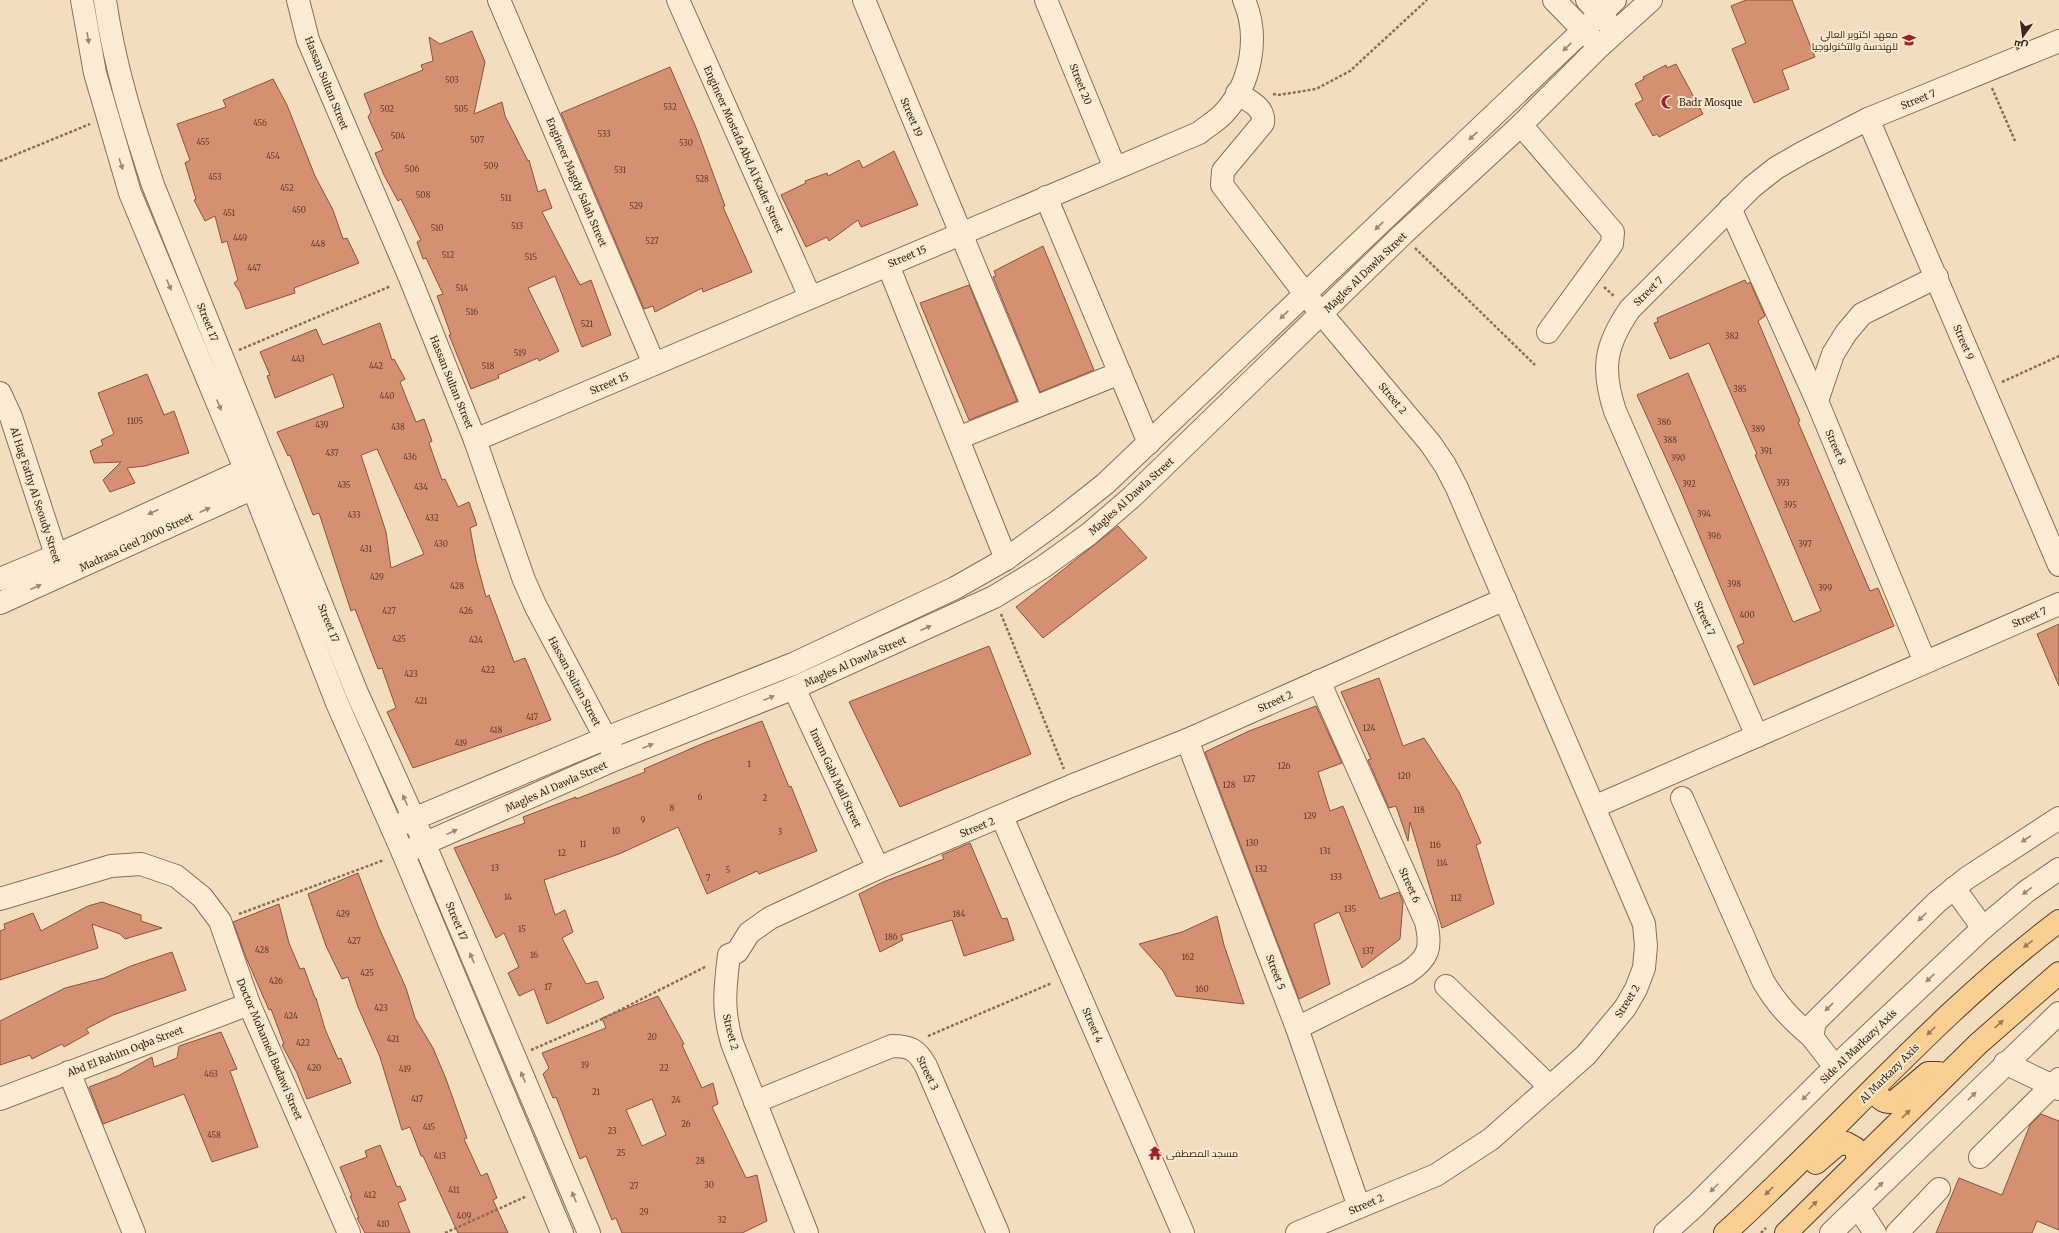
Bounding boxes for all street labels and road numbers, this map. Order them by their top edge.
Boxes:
street label: Hassan Sultan Street [302,35,351,132]
street label: Street 20 [1066,62,1095,107]
street label: Engineer Mostafa Abd Al Kader Street [701,64,786,235]
street label: Street 7 [1899,86,1938,112]
street label: Street 19 [898,96,926,139]
street label: Engineer Magdy Salah Street [543,116,610,249]
street label: Magles Al Dawla Street [1321,229,1410,315]
street label: Street 15 [886,242,929,270]
street label: Street 7 [1631,274,1666,309]
street label: Street 17 [194,301,221,344]
street label: Street 9 [1950,323,1977,362]
street label: Hassan Sultan Street [427,334,476,431]
street label: Street 15 [588,369,631,397]
street label: Street 2 [1376,380,1409,417]
street label: Al Hag Fathy Al Seoudy Street [7,424,64,565]
street label: Street 8 [1822,428,1849,467]
street label: Magles Al Dawla Street [1086,455,1177,538]
street label: Madrasa Geel 2000 Street [77,510,195,574]
street label: Street 7 [1691,599,1718,638]
street label: Street 17 [315,602,342,645]
street label: Street 7 [2010,604,2049,631]
street label: Magles Al Dawla Street [802,633,908,690]
street label: Hassan Sultan Street [545,634,604,728]
street label: Street 2 [1256,688,1295,715]
street label: Imam Gabi Mall Street [807,727,864,830]
street label: Magles Al Dawla Street [503,758,609,815]
street label: Street 2 [958,815,997,840]
street label: Street 6 [1396,866,1423,905]
street label: Street 17 [443,900,471,943]
street label: Street 5 [1263,953,1288,992]
street label: Doctor Mohamed Badawi Street [234,976,305,1122]
street label: Street 2 [1612,982,1643,1020]
street label: Street 4 [1079,1006,1106,1045]
street label: Side Al Markazy Axis [1817,1006,1899,1086]
street label: Street 2 [720,1013,741,1052]
street label: Abd El Rahim Oqba Street [64,1023,185,1080]
street label: Al Markazy Axis [1857,1041,1921,1105]
street label: Street 3 [914,1054,942,1093]
street label: Street 2 [1347,1191,1386,1218]

